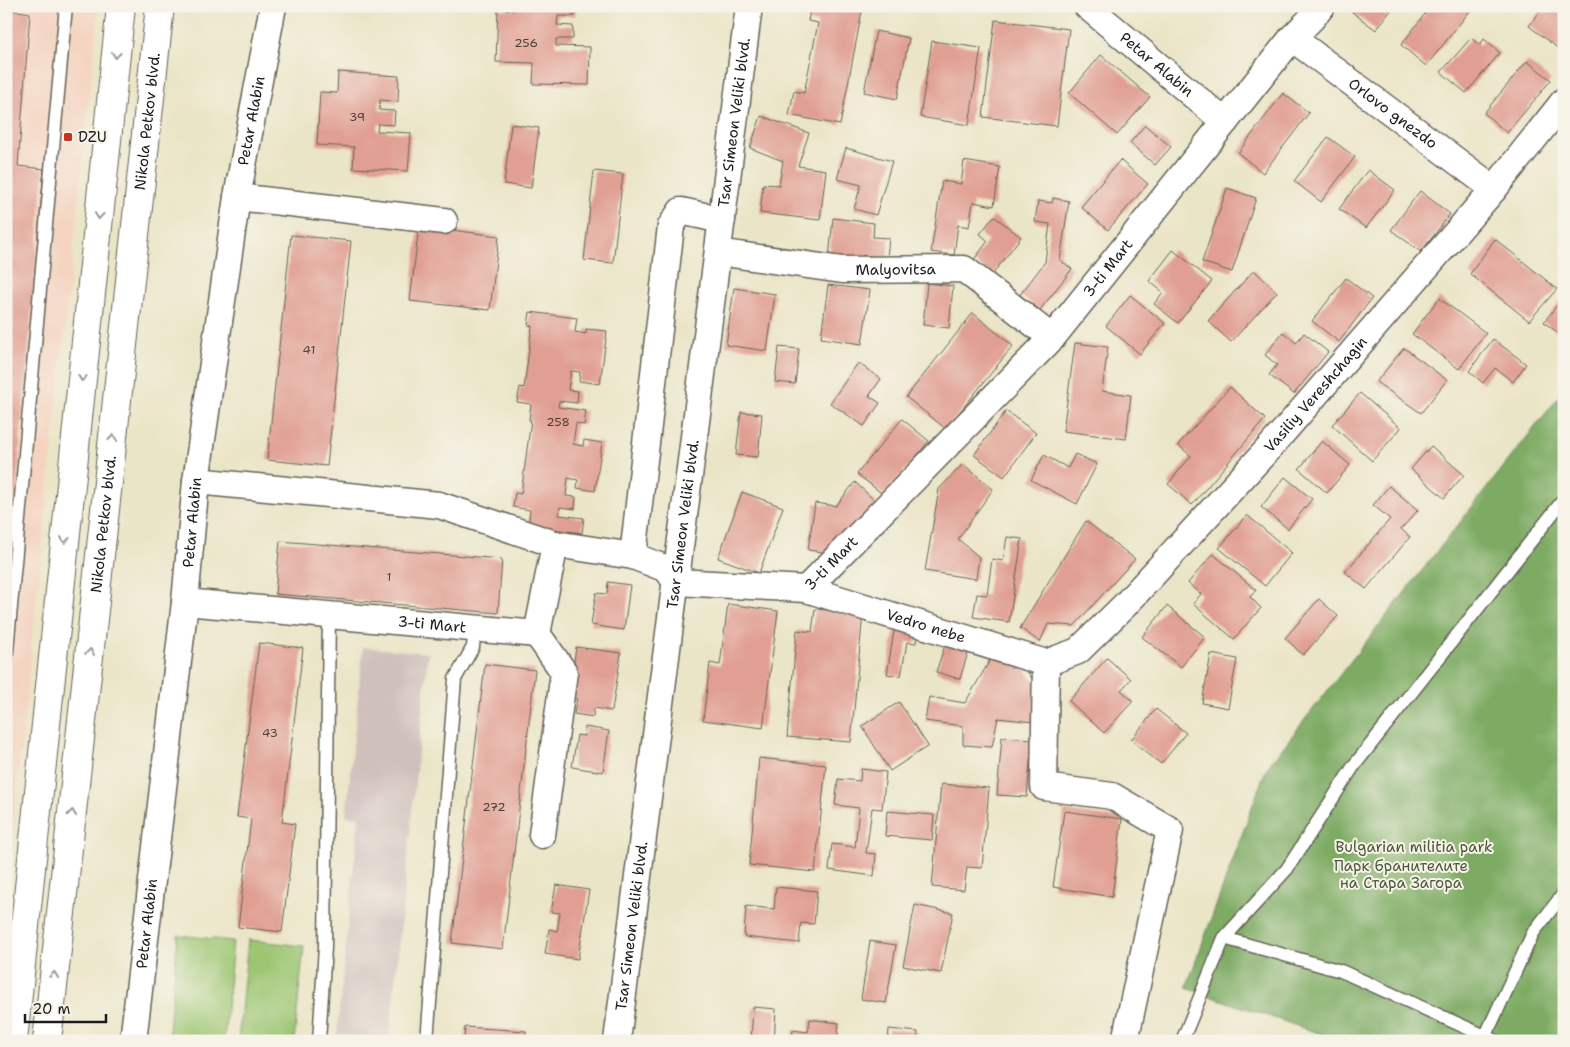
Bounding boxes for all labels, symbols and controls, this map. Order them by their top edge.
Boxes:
street label: Petar Alabin [1116,28,1198,101]
house number: 256 [514,35,538,51]
street label: Tsar Simeon Veliki blvd. [713,36,755,208]
one-way arrow [111,51,122,59]
street label: Nikola Petkov blvd. [130,51,165,191]
street label: Orlovo gnezdo [1344,74,1441,153]
street label: Petar Alabin [233,75,270,167]
house number: 39 [349,109,365,125]
place label: DZU [78,127,107,147]
marker: DZU [62,131,74,143]
one-way arrow [94,213,105,221]
street label: 3-ti Mart [1079,235,1137,301]
street label: Malyovitsa [855,259,937,280]
street label: Vasiliy Vereshchagin [1260,332,1372,457]
house number: 41 [303,342,315,358]
one-way arrow [77,374,88,382]
house number: 258 [546,414,570,430]
one-way arrow [107,434,118,442]
street label: Tsar Simeon Veliki blvd. [662,438,704,610]
street label: Nikola Petkov blvd. [86,454,121,594]
street label: Petar Alabin [178,476,206,568]
street label: 3-ti Mart [800,532,862,595]
one-way arrow [60,536,71,544]
house number: 1 [386,569,392,585]
street label: Vedro nebe [884,604,968,648]
street label: 3-ti Mart [397,611,467,638]
one-way arrow [84,648,95,656]
house number: 43 [262,725,278,741]
house number: 272 [482,799,506,815]
one-way arrow [66,809,77,817]
park label: Bulgarian militia park [1335,837,1493,857]
street label: Tsar Simeon Veliki blvd. [611,840,652,1012]
park label: Парк бранителите на Стара Загора [1334,856,1468,893]
street label: Petar Alabin [132,878,162,970]
one-way arrow [48,971,59,979]
scale bar [25,992,106,1024]
text: 20 m [32,999,71,1019]

